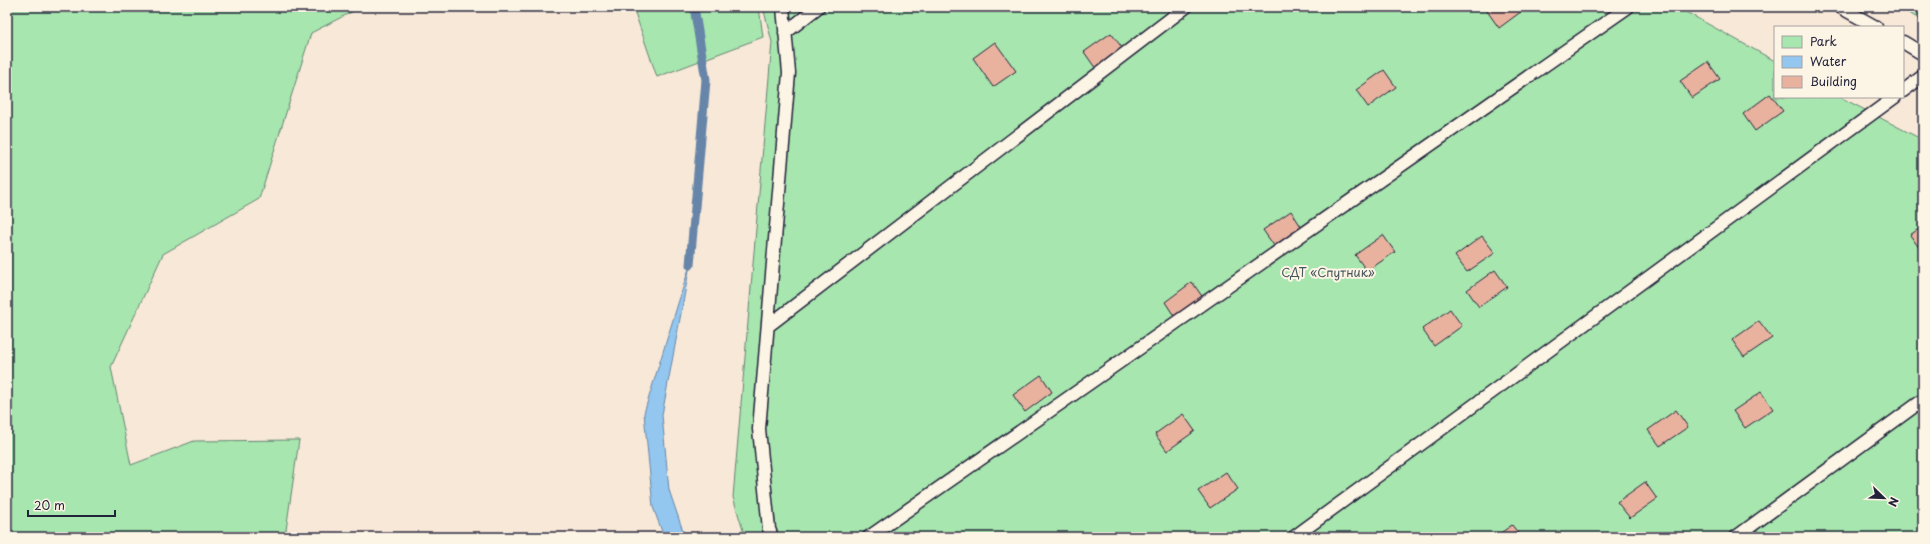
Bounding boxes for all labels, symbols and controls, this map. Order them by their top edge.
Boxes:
legend [1774,26,1904,98]
text: Park [1810,32,1837,50]
text: Water [1810,52,1847,70]
text: Building [1810,72,1857,90]
park label: СДТ «Спутник» [1281,263,1375,281]
north arrow [1864,478,1904,518]
scale bar [28,492,115,518]
text: N [1884,495,1903,510]
text: 20 m [34,496,65,514]

